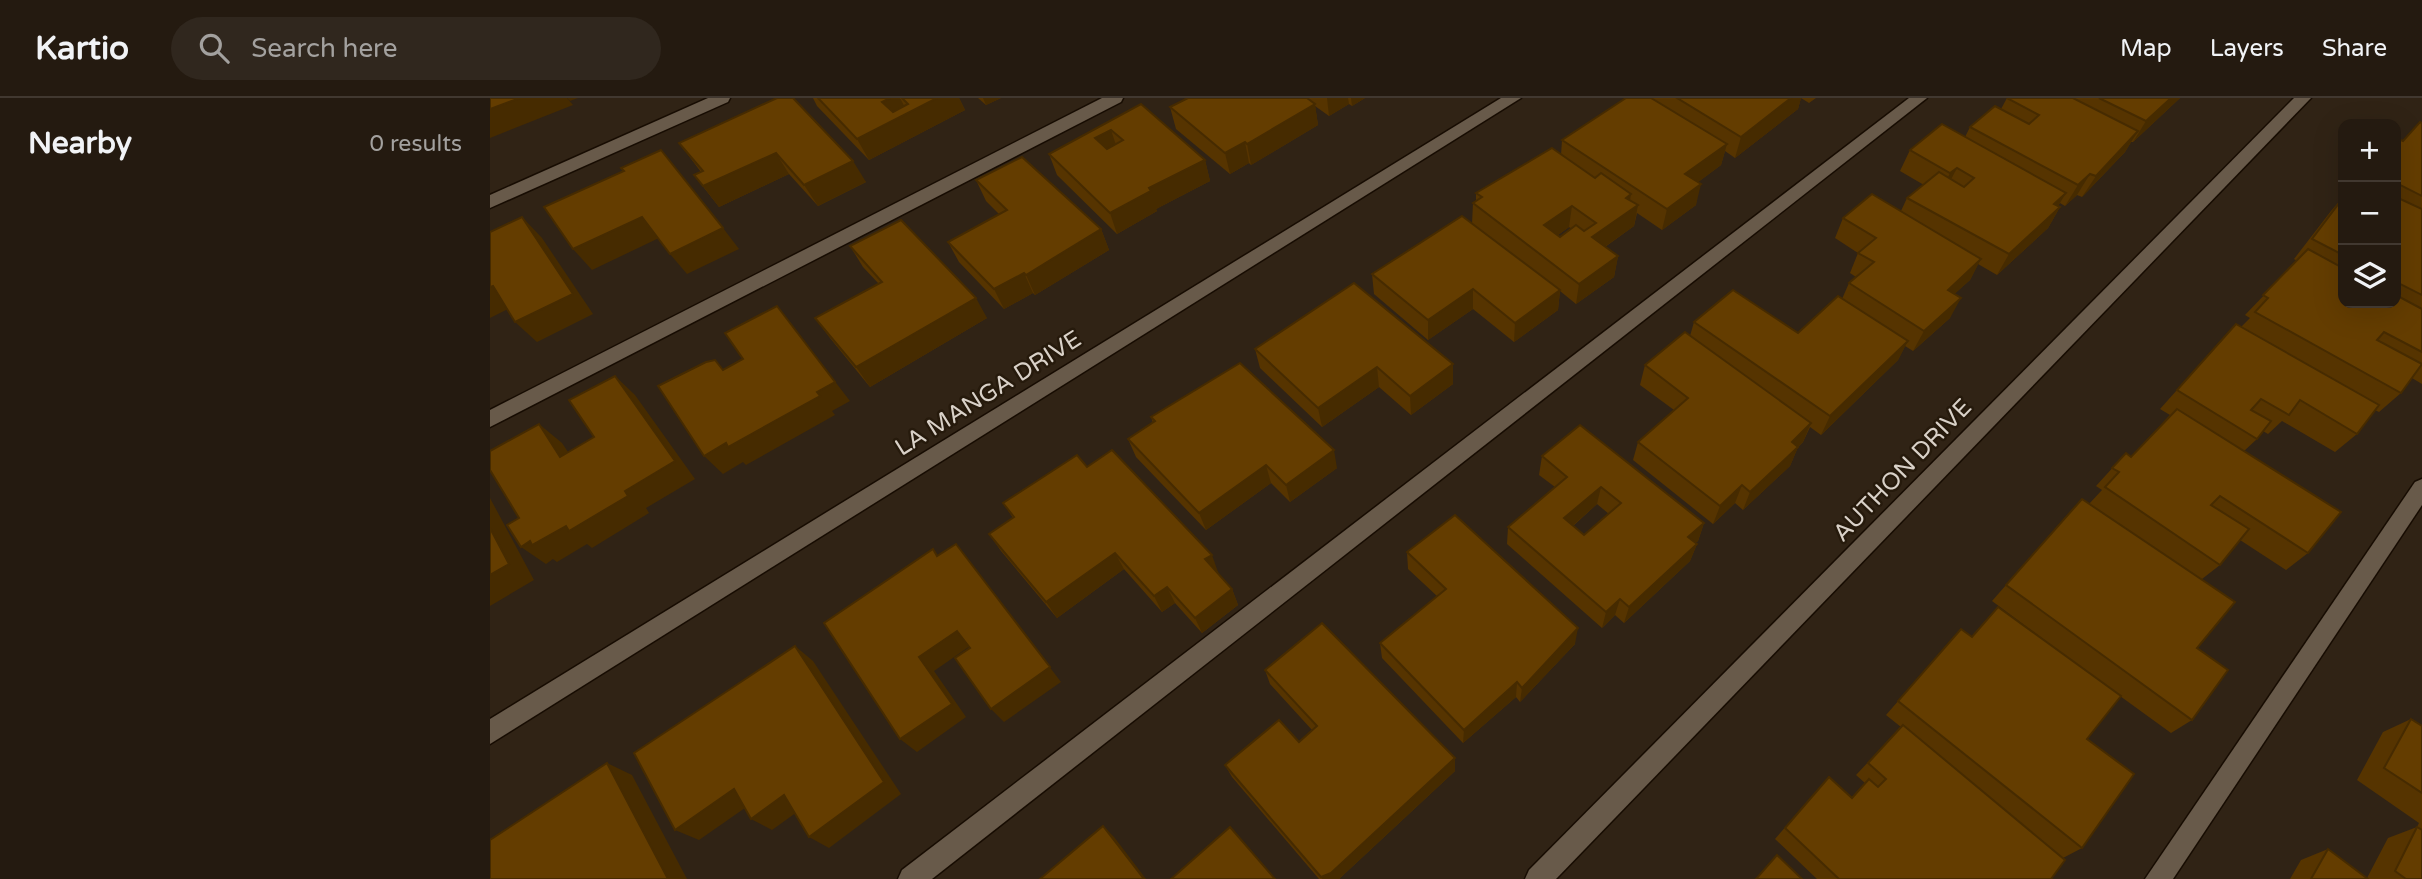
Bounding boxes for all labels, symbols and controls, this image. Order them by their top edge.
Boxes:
search box [171,17,661,80]
text: Kartio [35,29,129,68]
icon: search [195,29,233,67]
text: Search here [251,33,397,64]
text: Map [2120,34,2172,63]
text: Layers [2210,34,2284,63]
text: Share [2322,34,2387,63]
map controls [2338,119,2401,308]
button: + [2338,119,2401,182]
text: Nearby [28,125,132,162]
text: 0 results [369,130,462,158]
button: − [2338,182,2401,245]
button: layers [2338,245,2401,308]
street label: LA MANGA DRIVE [890,324,1087,462]
street label: AUTHON DRIVE [1827,393,1978,548]

